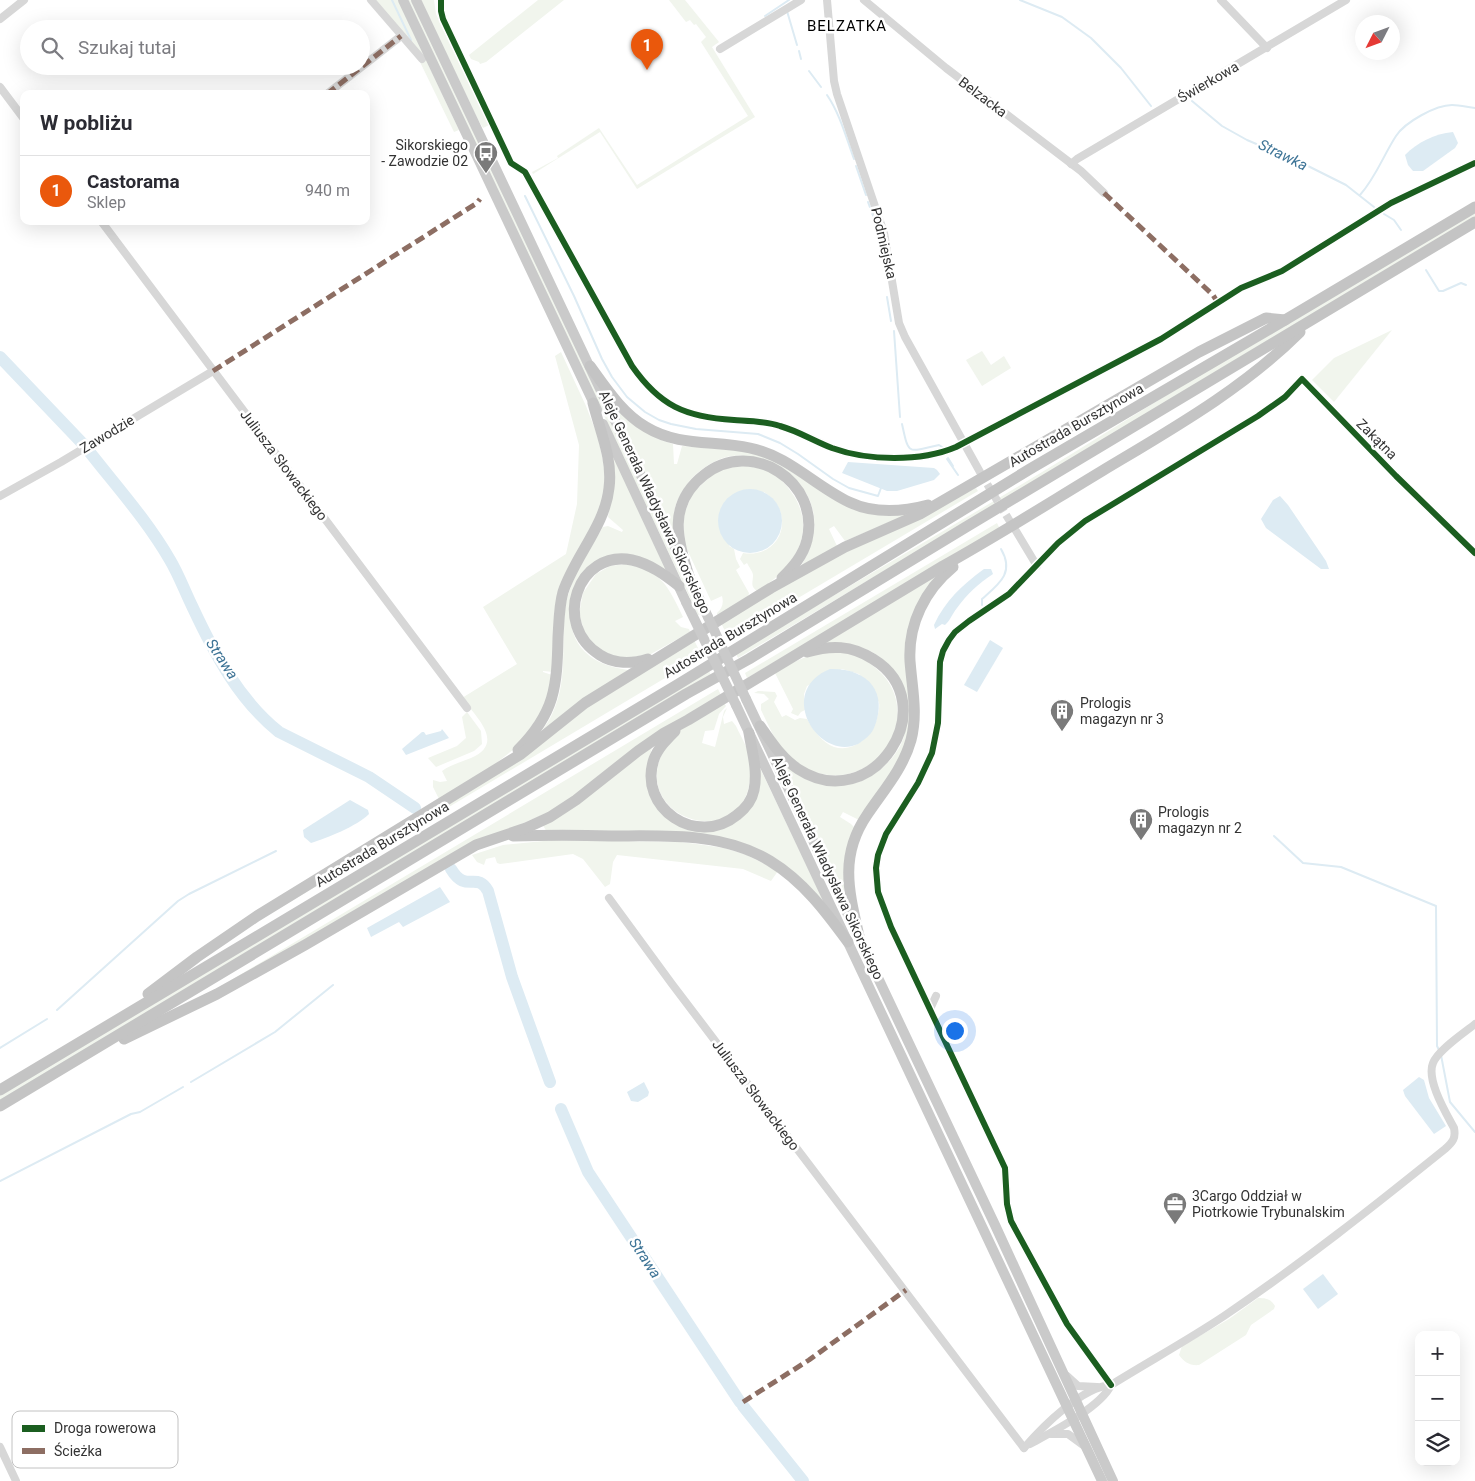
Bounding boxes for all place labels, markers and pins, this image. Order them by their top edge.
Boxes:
pin: 1 [631,29,663,70]
place label: Sikorskiego - Zawodzie 02 [381,137,468,169]
bus stop icon: Sikorskiego - Zawodzie 02 [473,140,499,174]
place label: Prologis magazyn nr 3 [1080,695,1164,727]
building icon: Prologis magazyn nr 3 [1049,698,1075,732]
place label: Prologis magazyn nr 2 [1158,804,1242,836]
building icon: Prologis magazyn nr 2 [1128,807,1154,841]
place label: 3Cargo Oddział w Piotrkowie Trybunalskim [1192,1188,1345,1220]
office icon: 3Cargo Oddział w Piotrkowie Trybunalskim [1162,1191,1188,1225]

